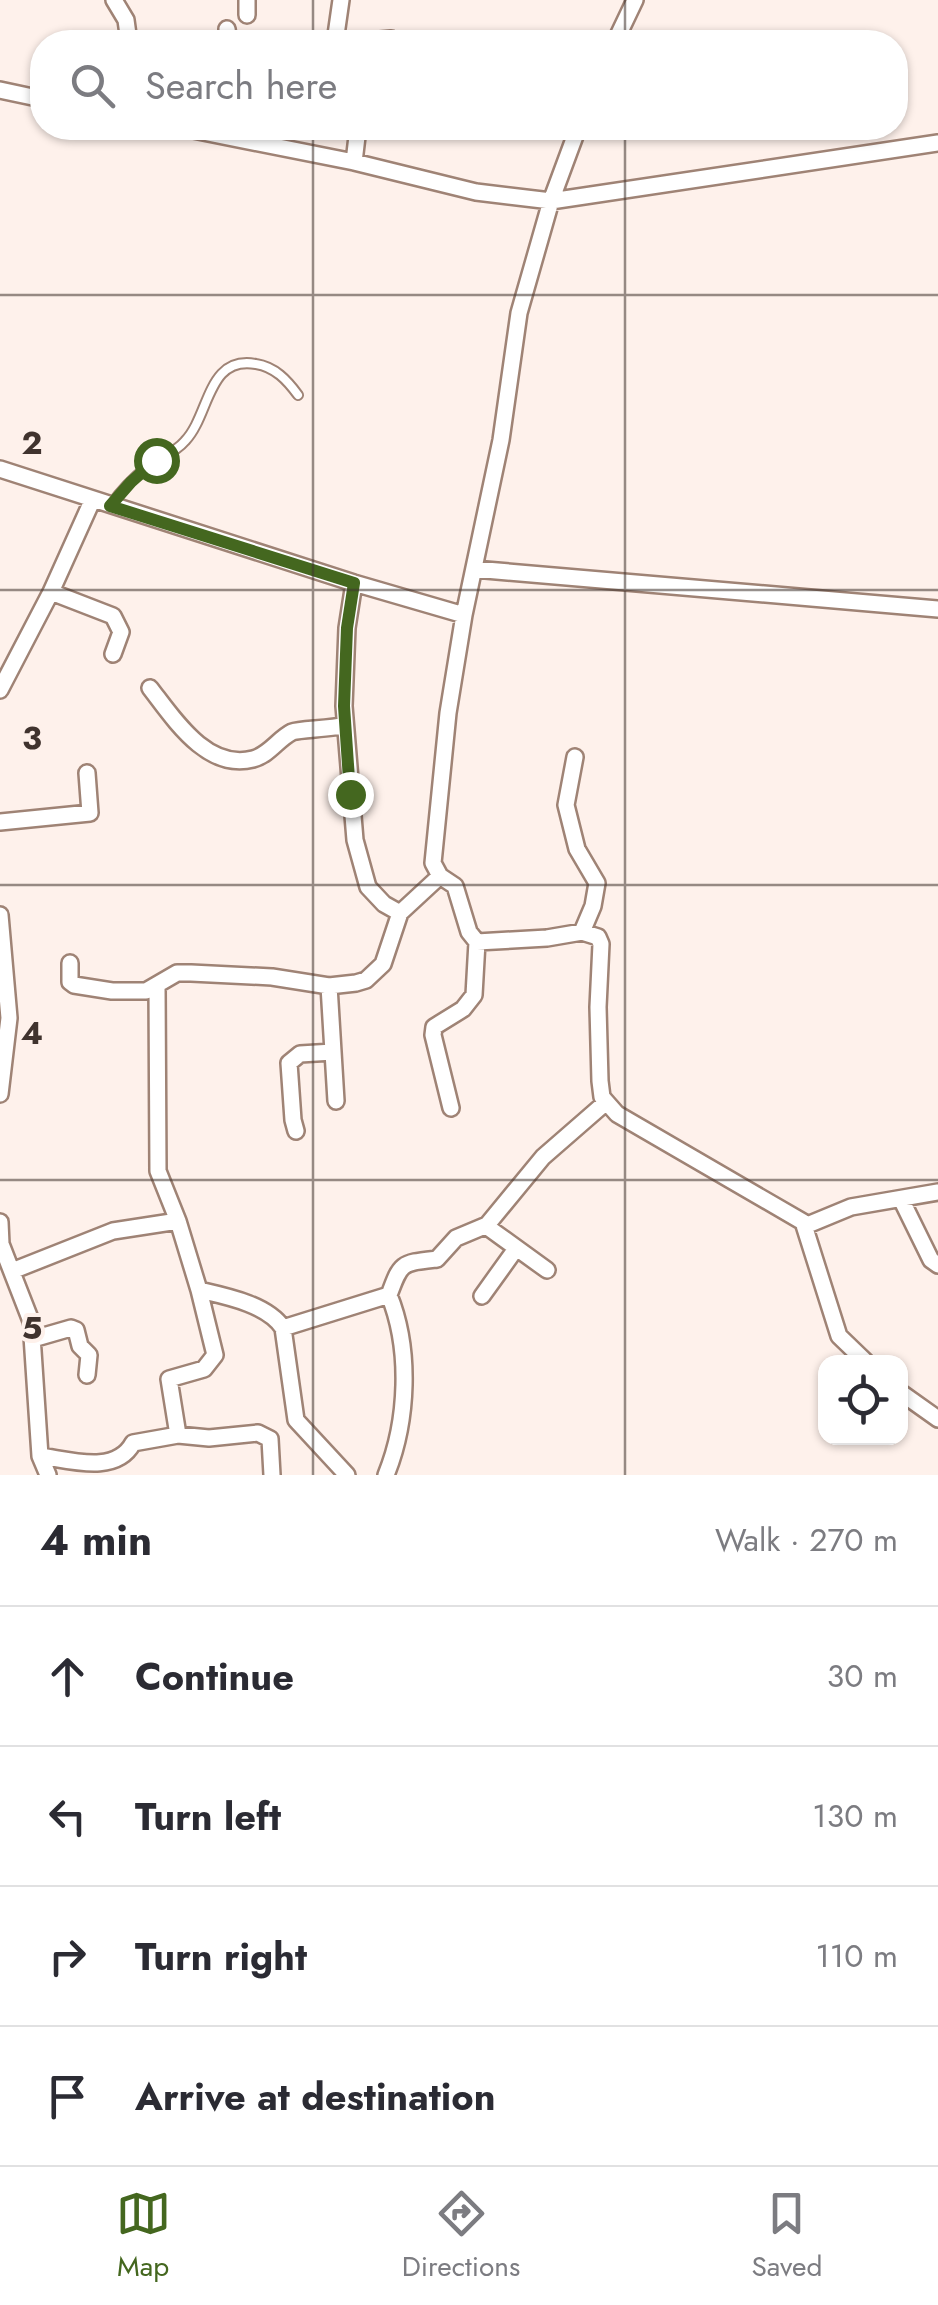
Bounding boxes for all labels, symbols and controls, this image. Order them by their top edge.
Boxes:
search box [30,30,908,140]
icon: search [65,58,120,113]
text: Search here [145,58,337,113]
text: 2 [22,420,43,466]
route start [134,438,180,484]
text: 3 [22,715,42,761]
route end [328,772,374,818]
text: 4 [21,1010,43,1056]
text: 5 [22,1305,42,1351]
map controls [818,1355,908,1445]
button: locate [818,1355,908,1445]
text: 4 min [40,1510,152,1571]
text: Walk · 270 m [715,1517,898,1563]
icon: ahead [40,1649,95,1704]
text: Continue [135,1649,294,1704]
text: 30 m [827,1653,898,1699]
icon: left [40,1789,95,1844]
text: Turn left [135,1789,281,1844]
text: 130 m [812,1793,898,1839]
icon: right [40,1929,95,1984]
text: Turn right [135,1929,307,1984]
text: 110 m [815,1933,898,1979]
icon: arrive [40,2069,95,2124]
text: Arrive at destination [135,2069,496,2124]
tab: Map [116,2186,171,2287]
tab: Directions [402,2186,520,2287]
tab: Saved [751,2186,822,2287]

